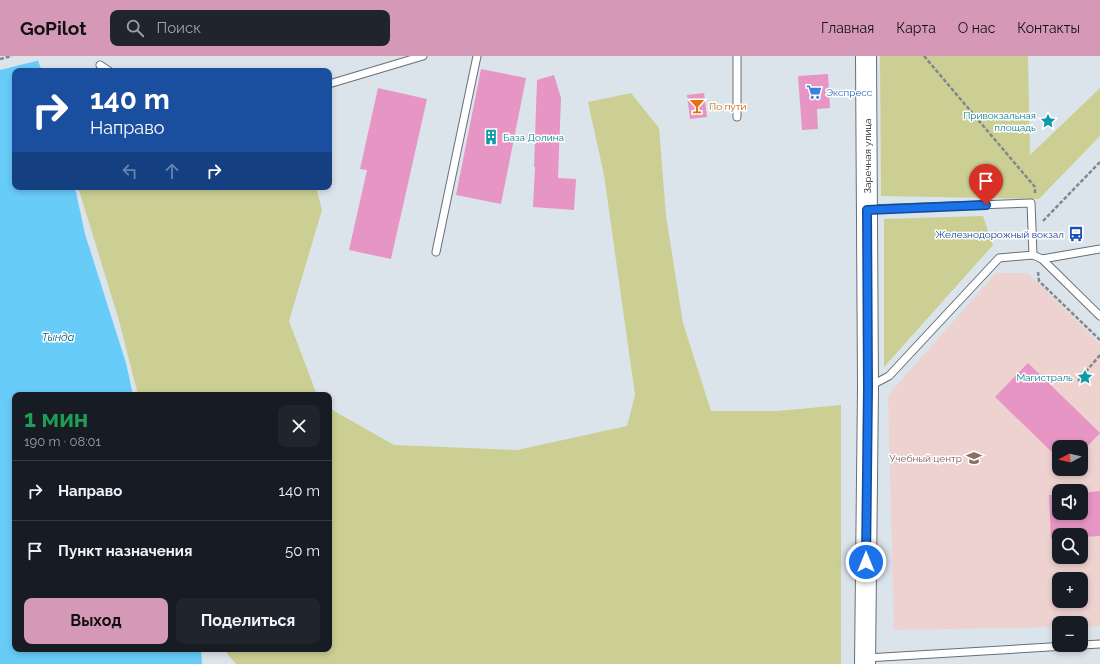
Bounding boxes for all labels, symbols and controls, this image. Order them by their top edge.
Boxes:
search box [110,10,390,46]
text: GoPilot [20,17,86,39]
icon: search [124,17,146,39]
text: Поиск [156,19,201,37]
text: Главная [821,20,874,36]
text: Карта [896,20,936,36]
text: О нас [958,20,995,36]
text: Контакты [1017,20,1080,36]
text: 140 m [90,83,170,116]
supermarket icon: Экспресс [805,83,823,101]
icon: right [24,84,76,136]
place label: Экспресс [826,87,873,98]
bar icon: По пути [688,97,706,115]
place label: По пути [709,101,747,112]
place label: Привокзальная площадь [963,110,1036,133]
place icon: Привокзальная площадь [1039,112,1057,130]
text: Направо [90,117,164,138]
street label: Заречная улица [862,118,873,194]
building icon: База Долина [482,128,500,146]
place label: База Долина [503,132,564,143]
icon: left [119,160,141,182]
icon: ahead [161,160,183,182]
icon: right [203,160,225,182]
pin [969,164,1003,205]
icon: arrive [975,170,997,192]
bus stop icon: Железнодорожный вокзал [1067,225,1085,243]
place label: Железнодорожный вокзал [936,229,1064,240]
water label: Тында [42,331,75,344]
place icon: Магистраль [1076,368,1094,386]
place label: Магистраль [1016,372,1073,383]
text: 1 мин [24,404,88,433]
button: close [278,405,320,447]
text: 190 m · 08:01 [24,434,101,449]
north arrow [1052,440,1088,476]
map controls [1052,440,1088,652]
school or university icon: Учебный центр [965,449,983,467]
place label: Учебный центр [889,453,962,464]
icon: right [24,480,46,502]
text: Направо [58,482,122,500]
text: 140 m [279,482,320,500]
button: sound [1052,484,1088,520]
button: search [1052,528,1088,564]
icon: arrive [24,540,46,562]
position arrow [845,541,887,583]
text: Пункт назначения [58,542,192,560]
text: 50 m [285,542,320,560]
button: + [1052,572,1088,608]
button: Выход [24,598,168,644]
button: Поделиться [176,598,320,644]
button: − [1052,616,1088,652]

